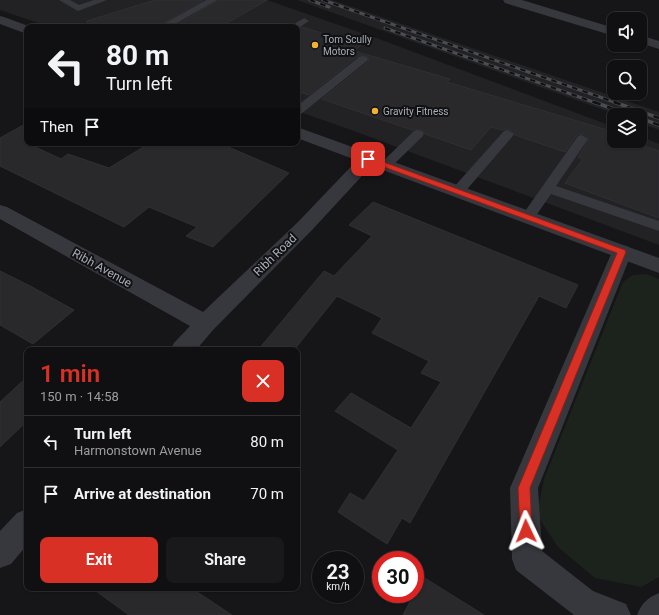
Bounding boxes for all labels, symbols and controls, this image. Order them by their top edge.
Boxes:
map controls [607,12,647,148]
button: sound [607,12,647,52]
place label: Tom Scully Motors [323,34,372,57]
text: 80 m [106,39,169,72]
icon: left [40,40,92,92]
marker: Tom Scully Motors [310,40,320,50]
button: search [607,60,647,100]
text: Turn left [106,73,172,94]
marker: Gravity Fitness [370,106,380,116]
place label: Gravity Fitness [383,106,449,117]
button: layers [607,108,647,148]
icon: arrive [81,116,103,138]
text: Then [40,118,73,136]
pin [351,142,385,176]
icon: arrive [357,148,379,170]
street label: Ribh Road [251,231,299,279]
street label: Ribh Avenue [70,246,134,290]
text: 1 min [40,360,100,388]
button: close [242,360,284,402]
text: 150 m · 14:58 [40,389,119,404]
text: Turn left [74,425,131,443]
icon: left [40,431,62,453]
text: 80 m [250,433,284,451]
text: Harmonstown Avenue [74,443,202,458]
icon: arrive [40,483,62,505]
text: Arrive at destination [74,485,211,503]
text: 70 m [250,485,284,503]
position arrow [505,510,547,552]
button: Exit [40,537,158,583]
button: Share [166,537,284,583]
speed limit sign: 30 [372,551,424,603]
text: 23 [327,560,349,584]
text: km/h [326,581,350,592]

